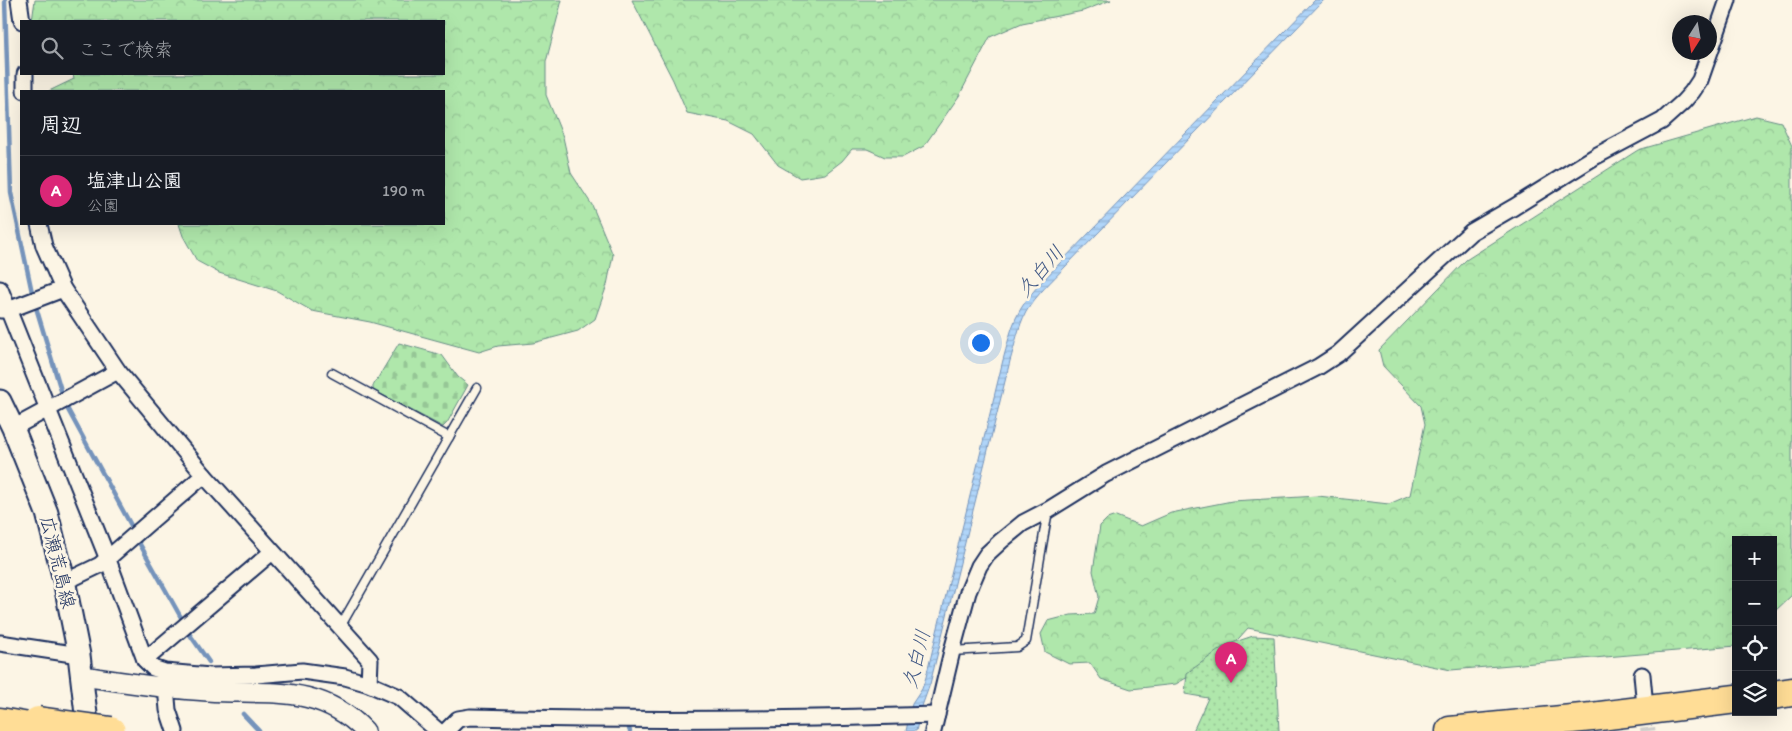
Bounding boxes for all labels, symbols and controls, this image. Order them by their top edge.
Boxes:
north arrow [1672,15,1717,60]
search box [20,20,445,75]
icon: search [38,34,66,62]
text: ここで検索 [78,38,173,61]
text: 周辺 [40,112,82,137]
text: 塩津山公園 [87,169,182,192]
text: A [51,181,61,200]
text: 190 m [382,181,425,200]
text: 公園 [87,196,119,215]
water label: 久白川 [1011,240,1069,302]
your location [968,330,994,356]
street label: 広瀬荒島線 [35,513,81,611]
map controls [1732,536,1777,716]
button: + [1732,536,1777,581]
button: − [1732,581,1777,626]
button: locate [1732,626,1777,671]
water label: 久白川 [897,627,935,691]
pin: A [1215,642,1247,683]
button: layers [1732,671,1777,716]

